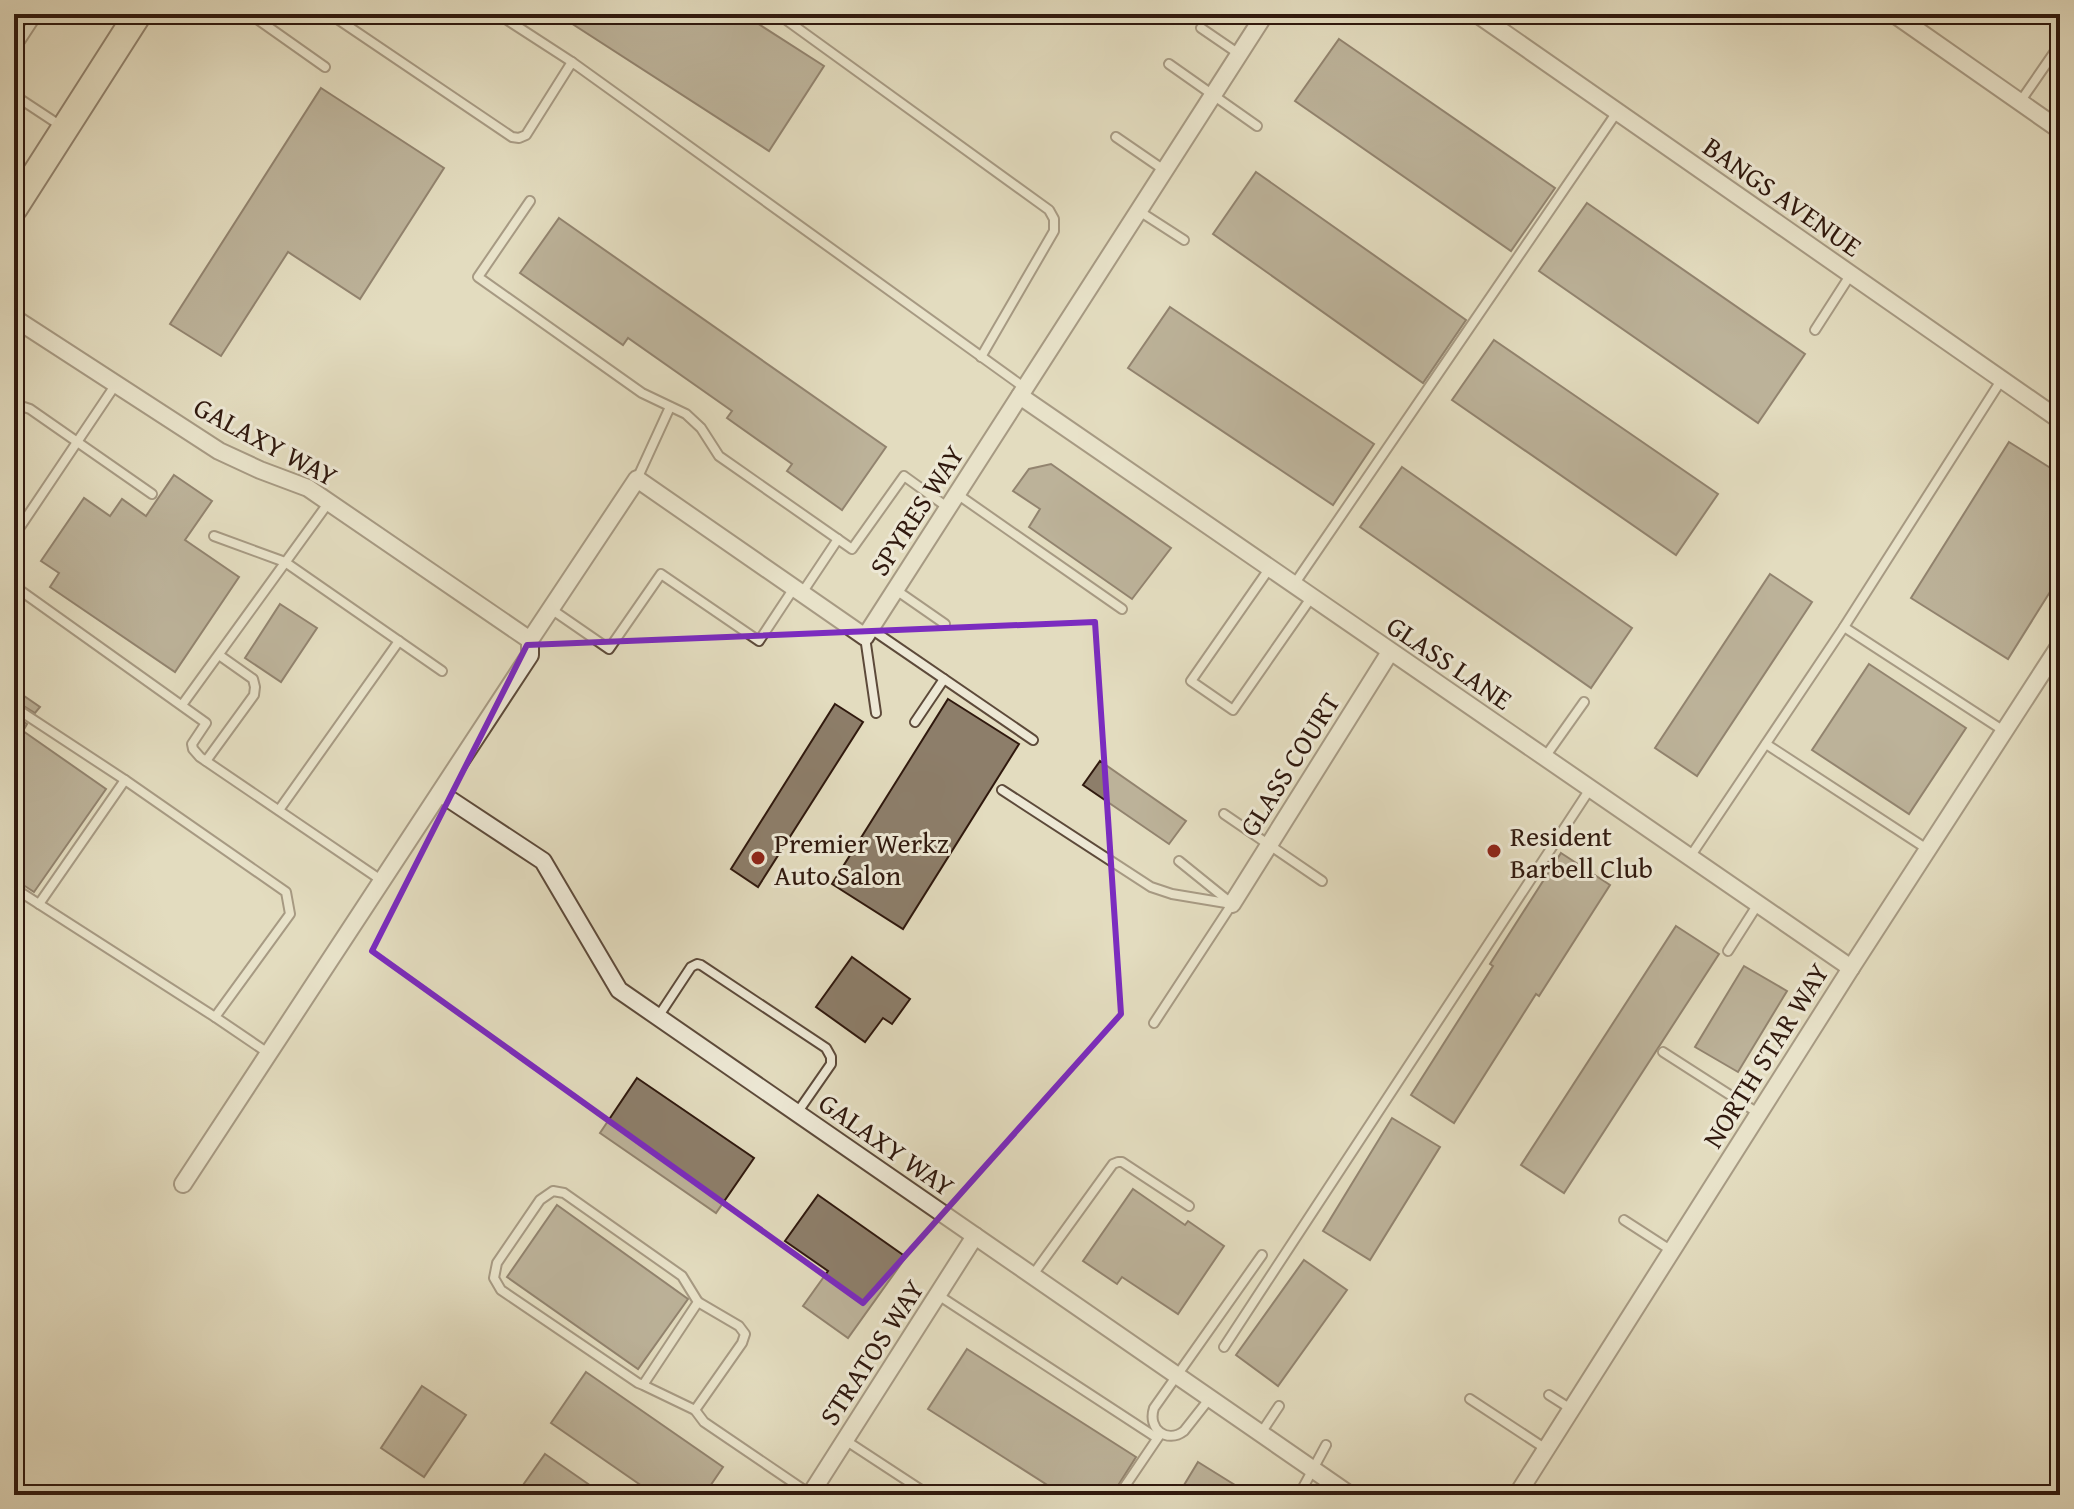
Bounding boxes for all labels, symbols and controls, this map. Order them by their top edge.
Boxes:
street label: BANGS AVENUE [1695,126,1871,266]
street label: GALAXY WAY [187,386,345,496]
street label: SPYRES WAY [858,436,974,583]
street label: GLASS LANE [1379,605,1521,719]
street label: GLASS COURT [1229,684,1350,844]
place label: Resident Barbell Club [1510,815,1653,888]
place label: Premier Werkz Auto Salon [774,822,949,895]
marker: Resident Barbell Club [1485,842,1503,860]
marker: Premier Werkz Auto Salon [749,849,767,867]
street label: NORTH STAR WAY [1692,954,1838,1155]
street label: GALAXY WAY [811,1082,963,1206]
street label: STRATOS WAY [808,1271,934,1433]

